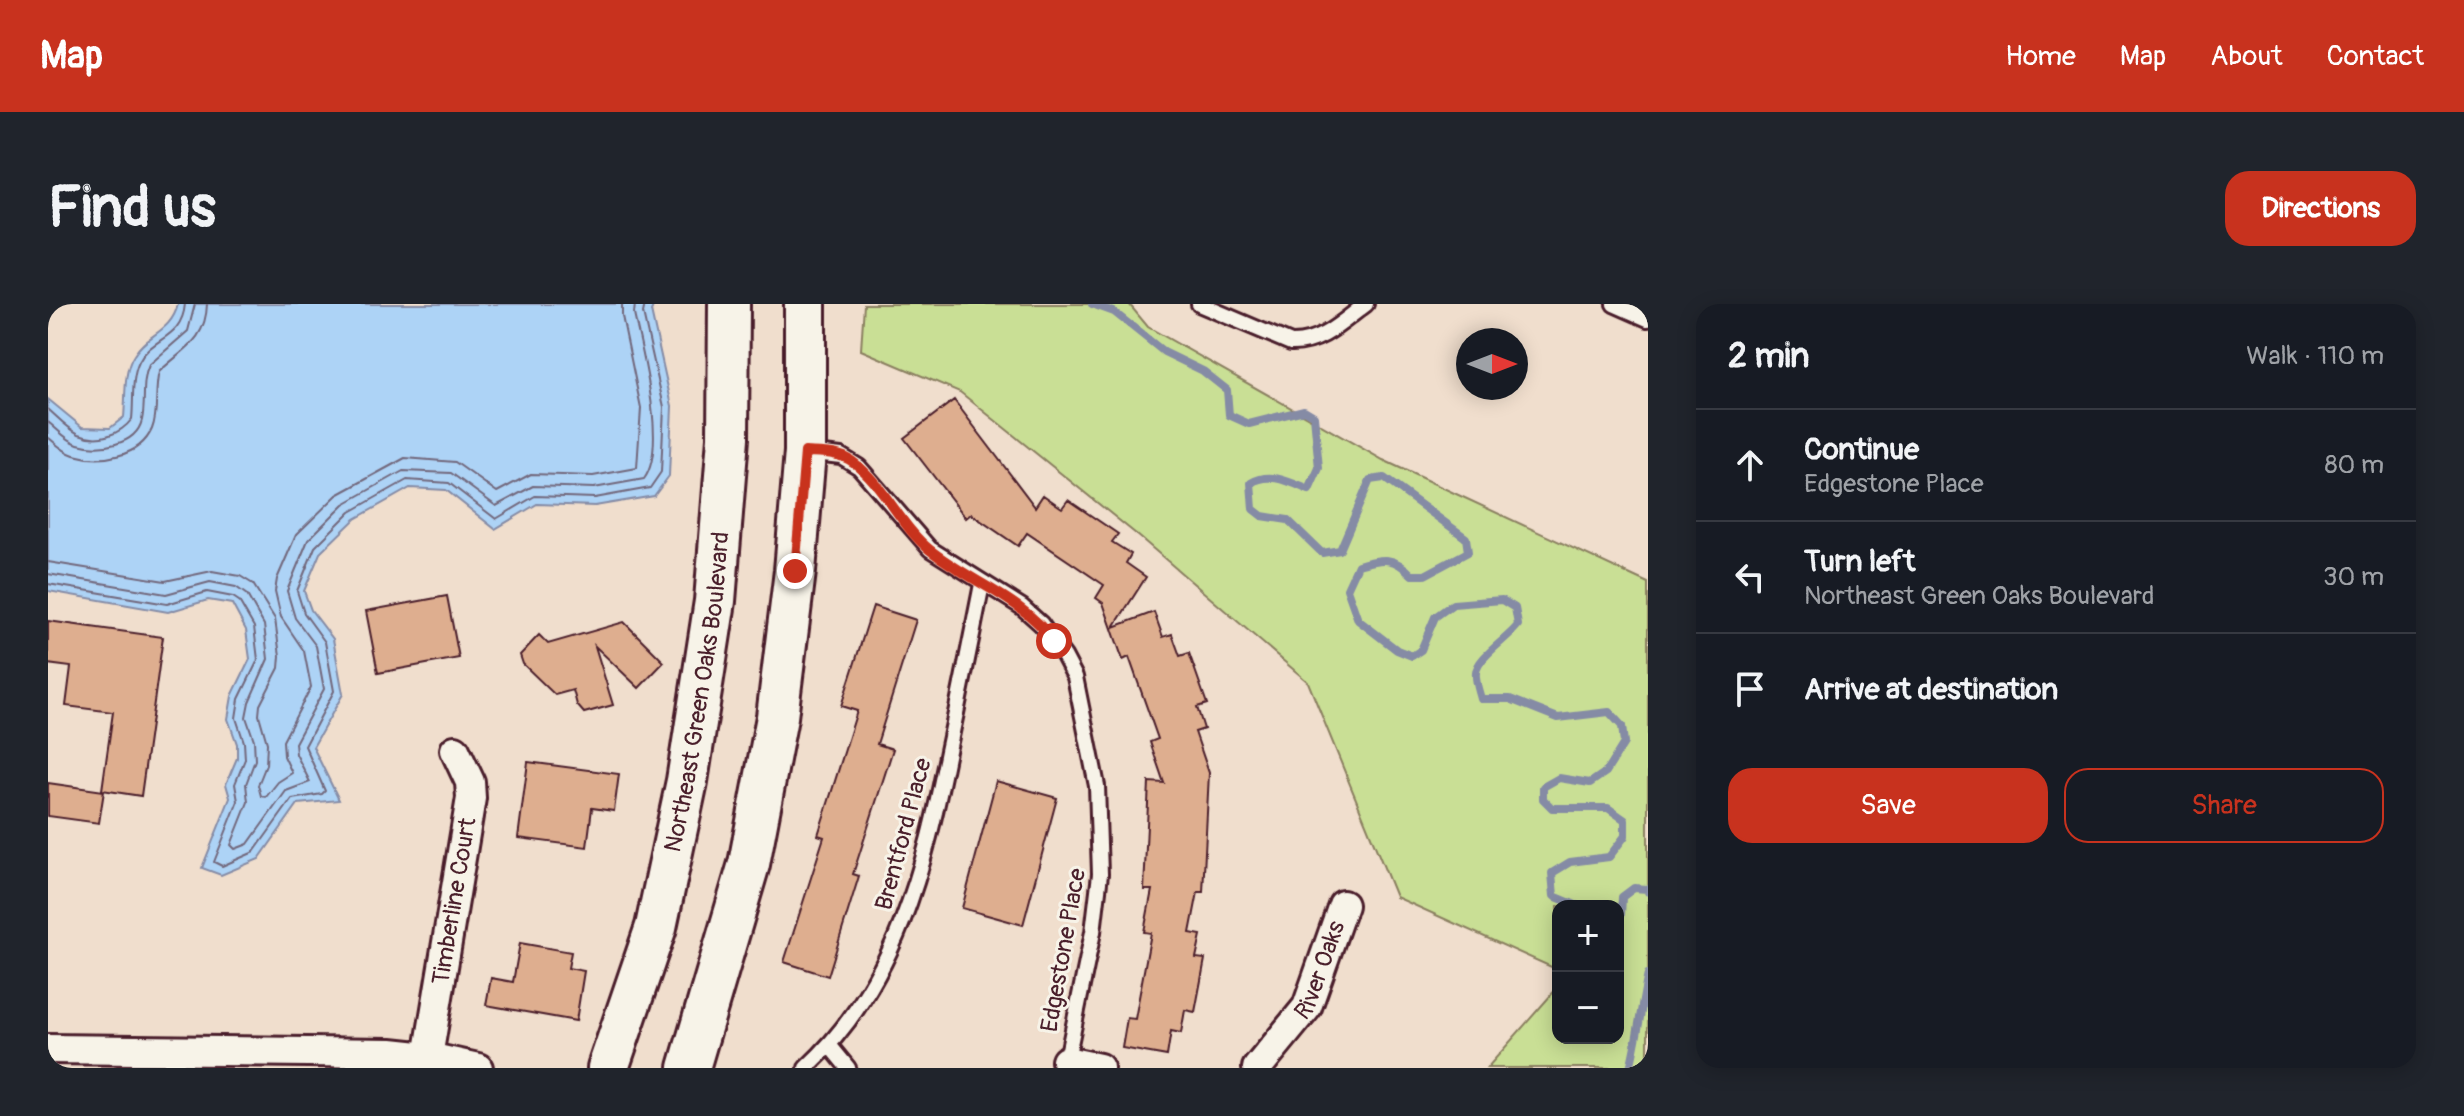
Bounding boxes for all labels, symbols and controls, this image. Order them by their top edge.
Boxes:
text: Map [40,32,103,80]
text: Home [2005,39,2076,74]
text: Map [2120,39,2166,74]
text: About [2210,39,2283,74]
text: Contact [2327,39,2424,74]
button: Directions [2225,171,2416,246]
text: Find us [48,174,216,243]
north arrow [1456,328,1528,400]
text: 2 min [1728,335,1810,378]
text: Walk · 110 m [2246,340,2384,372]
text: Continue [1804,431,1919,468]
icon: ahead [1728,443,1772,487]
text: 80 m [2324,449,2384,481]
text: Edgestone Place [1804,468,1984,500]
street label: Northeast Green Oaks Boulevard [658,531,735,855]
text: Turn left [1804,543,1915,580]
route end [777,553,813,589]
icon: left [1728,555,1772,599]
text: 30 m [2323,561,2384,593]
text: Northeast Green Oaks Boulevard [1804,580,2154,612]
route start [1036,623,1072,659]
icon: arrive [1728,667,1772,711]
text: Arrive at destination [1804,671,2058,708]
street label: Brentford Place [869,755,938,913]
button: Save [1728,768,2048,843]
button: Share [2064,768,2384,843]
street label: Timberline Court [426,815,483,987]
street label: Edgestone Place [1035,866,1092,1034]
map controls [1552,900,1624,1044]
button: + [1552,900,1624,972]
street label: River Oaks [1288,917,1351,1026]
button: − [1552,972,1624,1044]

